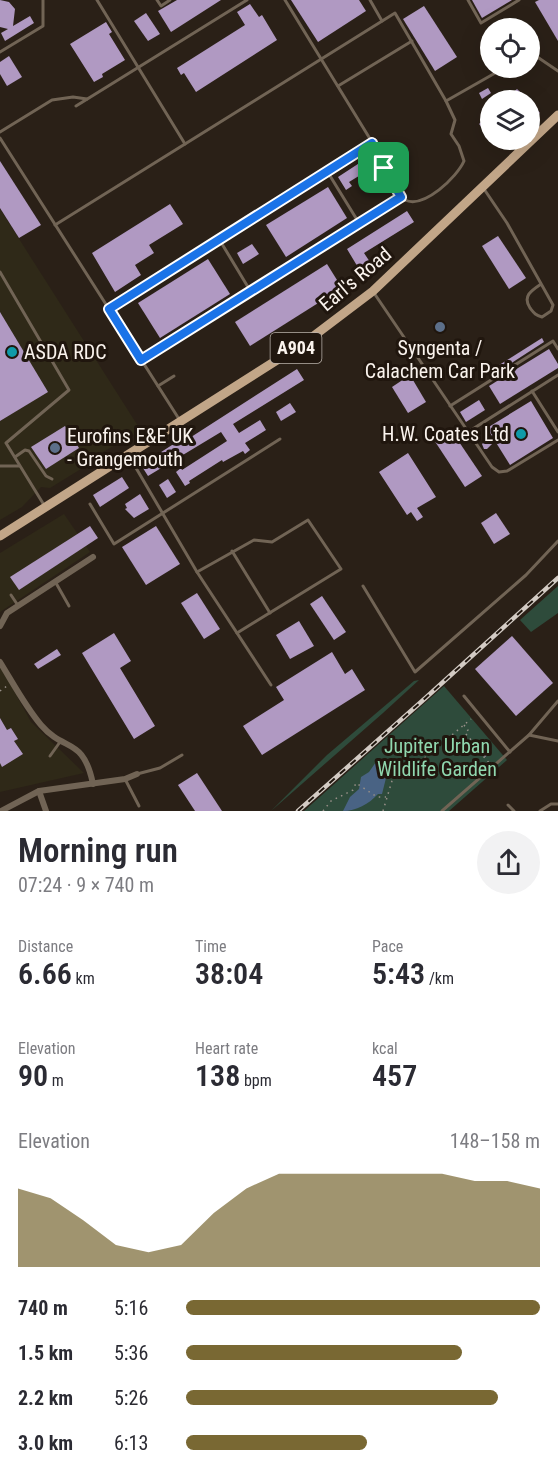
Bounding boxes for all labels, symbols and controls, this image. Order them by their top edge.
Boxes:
map controls [480,18,540,150]
button: locate [480,18,540,78]
button: layers [480,90,540,150]
pin [358,142,409,193]
icon: arrive [367,151,400,184]
street label: Earl's Road [314,242,396,316]
marker: Syngenta / Calachem Car Park [433,320,447,334]
road number: A904 [270,333,322,363]
place label: Syngenta / Calachem Car Park [365,336,515,383]
place label: ASDA RDC [24,340,107,364]
marker: ASDA RDC [5,345,19,359]
place label: H.W. Coates Ltd [382,422,509,446]
place label: Eurofins E&E UK - Grangemouth [67,424,193,471]
marker: H.W. Coates Ltd [514,427,528,441]
marker: Eurofins E&E UK - Grangemouth [48,441,62,455]
park label: Jupiter Urban Wildlife Garden [377,734,497,781]
text: Morning run [18,831,178,870]
button: share [477,831,540,894]
text: 07:24 · 9 × 740 m [18,873,154,897]
text: Distance [18,937,73,956]
text: Time [195,937,227,956]
text: Pace [372,937,403,956]
text: 6.66 [18,956,72,991]
text: 38:04 [195,956,263,991]
text: 5:43 [372,956,425,991]
text: km [72,969,95,988]
text: /km [425,969,454,988]
text: Elevation [18,1039,76,1058]
text: Heart rate [195,1039,258,1058]
text: kcal [372,1039,398,1058]
text: 90 [18,1058,48,1093]
text: 138 [195,1058,240,1093]
text: 457 [372,1058,417,1093]
text: m [48,1071,64,1090]
text: bpm [240,1071,272,1090]
text: Elevation [18,1129,90,1153]
text: 148–158 m [450,1129,540,1153]
text: 740 m [18,1296,68,1320]
text: 5:16 [114,1296,148,1320]
text: 1.5 km [18,1341,73,1365]
text: 5:36 [114,1341,148,1365]
text: 2.2 km [18,1386,73,1410]
text: 5:26 [114,1386,148,1410]
text: 3.0 km [18,1431,73,1455]
text: 6:13 [114,1431,148,1455]

